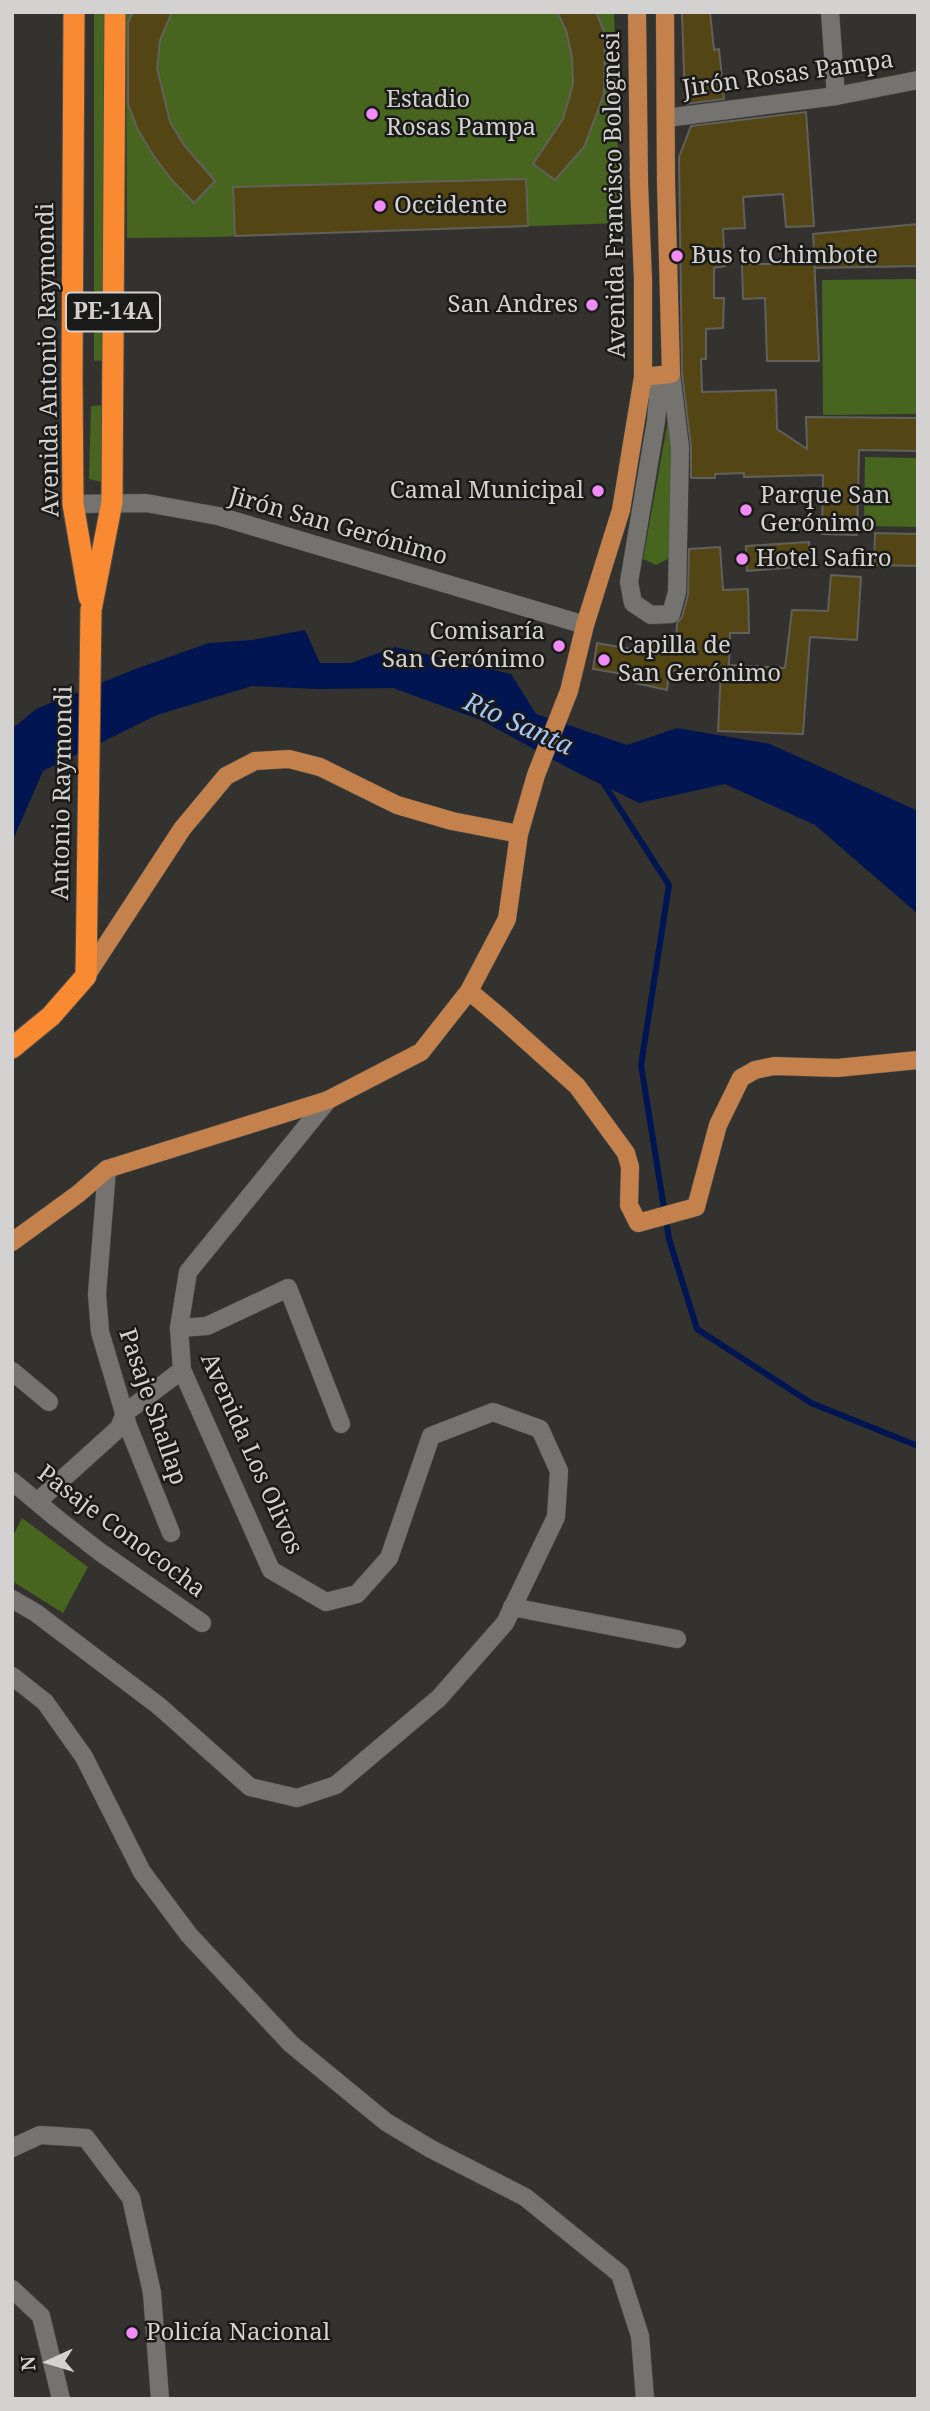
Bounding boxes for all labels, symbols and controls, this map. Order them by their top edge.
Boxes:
street label: Avenida Francisco Bolognesi [598,31,632,359]
street label: Jirón Rosas Pampa [681,46,895,104]
place label: Estadio Rosas Pampa [386,86,536,142]
marker: Estadio Rosas Pampa [364,106,380,122]
place label: Occidente [394,192,507,220]
marker: Occidente [372,198,388,214]
street label: Avenida Antonio Raymondi [32,202,66,518]
place label: Bus to Chimbote [691,242,878,270]
marker: Bus to Chimbote [669,248,685,264]
place label: San Andres [448,291,578,319]
road number: PE-14A [66,292,160,332]
marker: San Andres [584,297,600,313]
place label: Camal Municipal [390,477,584,505]
street label: Jirón San Gerónimo [225,482,451,572]
place label: Parque San Gerónimo [760,482,890,538]
marker: Camal Municipal [590,483,606,499]
marker: Parque San Gerónimo [738,502,754,518]
place label: Hotel Safiro [756,545,891,573]
marker: Hotel Safiro [734,551,750,567]
place label: Comisaría San Gerónimo [382,618,545,674]
place label: Capilla de San Gerónimo [618,632,781,688]
marker: Comisaría San Gerónimo [551,638,567,654]
marker: Capilla de San Gerónimo [596,652,612,668]
street label: Antonio Raymondi [47,685,79,901]
water label: Río Santa [459,687,577,763]
street label: Pasaje Shallap [112,1325,192,1489]
street label: Avenida Los Olivos [194,1349,308,1559]
street label: Pasaje Conococha [31,1459,211,1605]
place label: Policía Nacional [146,2319,330,2347]
marker: Policía Nacional [124,2325,140,2341]
north arrow [14,2327,84,2397]
text: N [15,2355,42,2372]

